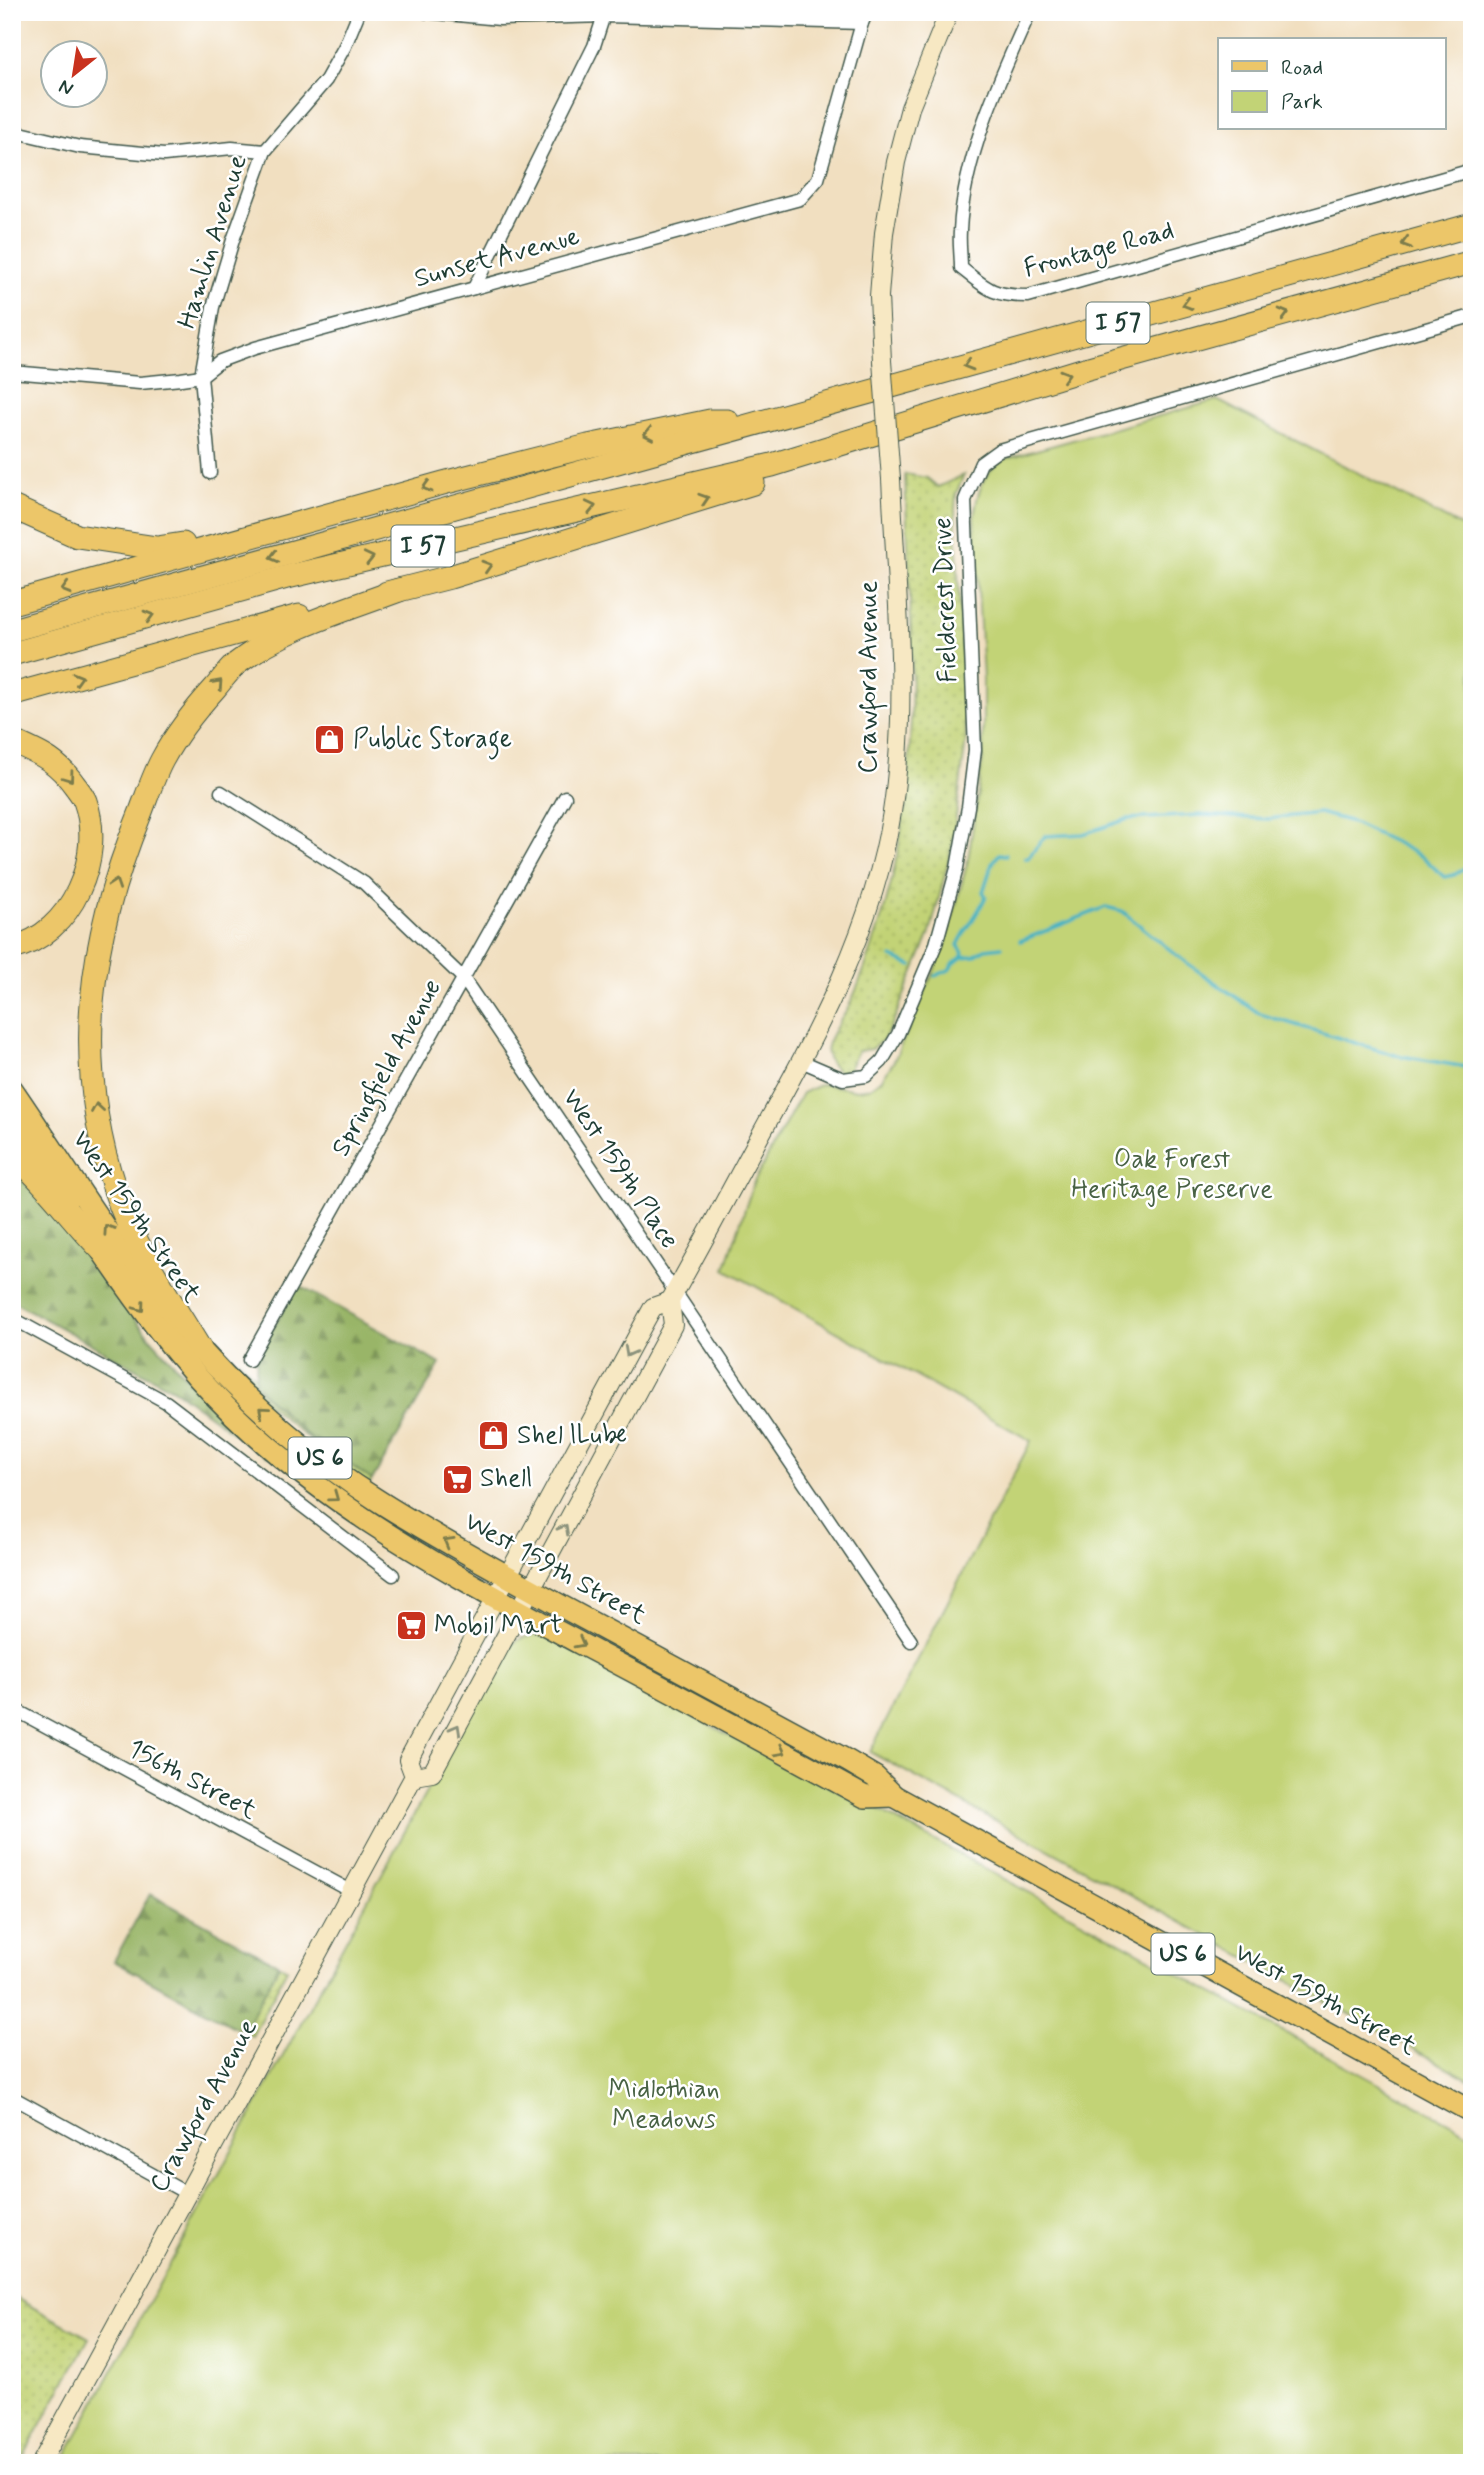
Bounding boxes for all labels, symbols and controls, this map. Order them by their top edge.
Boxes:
north arrow [38,38,108,108]
legend [1218,38,1446,130]
text: Road [1281,54,1323,82]
text: N [55,73,78,101]
text: Park [1281,88,1323,116]
street label: Hamlin Avenue [170,151,256,333]
street label: Frontage Road [1020,214,1178,288]
street label: Sunset Avenue [411,220,583,296]
one-way arrow [1400,235,1412,249]
one-way arrow [1181,296,1193,310]
road number: I 57 [1086,302,1150,344]
one-way arrow [1278,307,1290,322]
one-way arrow [962,357,974,371]
one-way arrow [1059,368,1071,383]
one-way arrow [642,425,654,440]
one-way arrow [422,479,434,493]
one-way arrow [697,493,710,507]
one-way arrow [584,501,596,515]
street label: Fieldcrest Drive [926,517,966,683]
road number: I 57 [392,526,454,566]
one-way arrow [268,549,280,564]
one-way arrow [363,552,375,566]
one-way arrow [480,560,492,574]
one-way arrow [60,580,72,595]
street label: Crawford Avenue [852,580,888,773]
one-way arrow [143,609,155,624]
one-way arrow [72,672,84,686]
one-way arrow [210,679,223,692]
shop icon: Public Storage [313,723,347,757]
place label: Public Storage [353,723,512,760]
one-way arrow [61,769,73,782]
one-way arrow [106,878,120,890]
street label: Springfield Avenue [324,973,452,1164]
street label: West 159th Place [554,1083,686,1255]
one-way arrow [90,1102,105,1114]
street label: West 159th Street [64,1124,208,1310]
park label: Oak Forest Heritage Preserve [1071,1143,1273,1207]
one-way arrow [103,1224,116,1237]
one-way arrow [132,1299,144,1311]
one-way arrow [623,1345,637,1357]
one-way arrow [259,1407,272,1419]
shop icon: Shel lLube [477,1419,511,1453]
place label: Shel lLube [517,1419,627,1453]
road number: US 6 [288,1438,352,1478]
supermarket icon: Shell [440,1462,474,1496]
place label: Shell [480,1462,532,1496]
one-way arrow [327,1489,339,1502]
street label: West 159th Street [458,1505,652,1633]
one-way arrow [556,1524,569,1537]
one-way arrow [443,1538,456,1551]
supermarket icon: Mobil Mart [394,1609,428,1643]
place label: Mobil Mart [434,1609,562,1643]
one-way arrow [573,1635,586,1649]
one-way arrow [448,1724,461,1736]
street label: 156th Street [122,1732,262,1828]
one-way arrow [774,1743,786,1756]
road number: US 6 [1152,1934,1214,1975]
street label: West 159th Street [1228,1936,1422,2064]
street label: Crawford Avenue [142,2013,267,2200]
park label: Midlothian Meadows [609,2073,720,2137]

